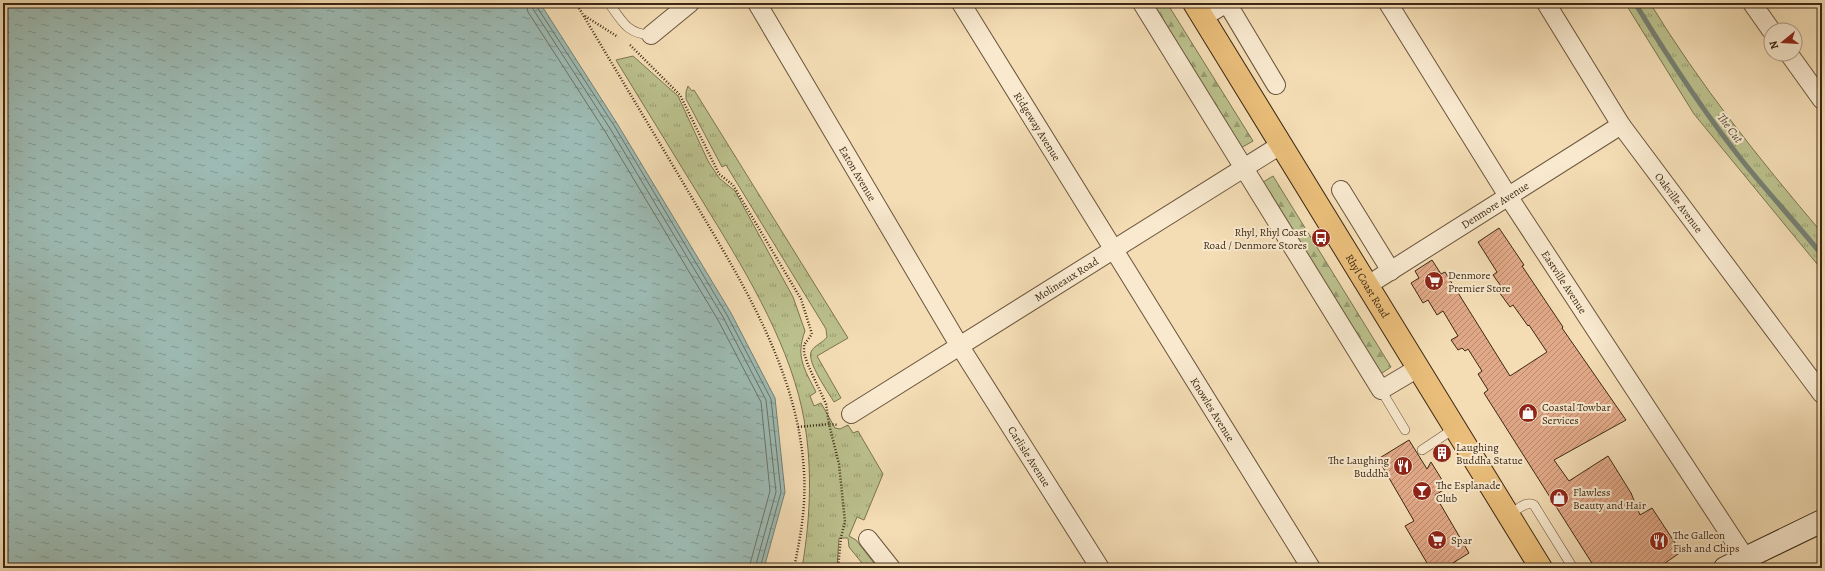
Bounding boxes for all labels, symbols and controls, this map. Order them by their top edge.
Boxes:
north arrow [1763,22,1803,62]
text: N [1766,39,1782,51]
street label: Ridgeway Avenue [1010,89,1064,164]
water label: The Cut [1713,110,1747,147]
street label: Eaton Avenue [836,143,880,204]
street label: Oakville Avenue [1652,169,1706,236]
street label: Denmore Avenue [1458,178,1532,232]
place label: Rhyl, Rhyl Coast Road / Denmore Stores [1203,225,1307,253]
bus stop icon: Rhyl, Rhyl Coast Road / Denmore Stores [1310,227,1332,249]
street label: Eastville Avenue [1538,247,1591,317]
street label: Rhyl Coast Road [1342,251,1393,321]
street label: Molineaux Road [1031,253,1101,305]
place label: Denmore Premier Store [1448,268,1511,296]
supermarket icon: Denmore Premier Store [1423,270,1445,292]
street label: Knowles Avenue [1187,374,1238,444]
place label: Coastal Towbar Services [1542,400,1611,428]
shop icon: Coastal Towbar Services [1517,402,1539,424]
street label: Carlisle Avenue [1005,423,1054,490]
place label: Laughing Buddha Statue [1456,440,1523,468]
building icon: Laughing Buddha Statue [1431,442,1453,464]
place label: The Laughing Buddha [1328,453,1390,481]
restaurant icon: The Laughing Buddha [1392,455,1414,477]
place label: The Esplanade Club [1436,478,1501,506]
bar icon: The Esplanade Club [1411,480,1433,502]
place label: Flawless Beauty and Hair [1573,485,1646,513]
shop icon: Flawless Beauty and Hair [1548,487,1570,509]
place label: The Galleon Fish and Chips [1673,528,1739,556]
supermarket icon: Spar [1426,529,1448,551]
restaurant icon: The Galleon Fish and Chips [1648,530,1670,552]
place label: Spar [1451,533,1472,548]

